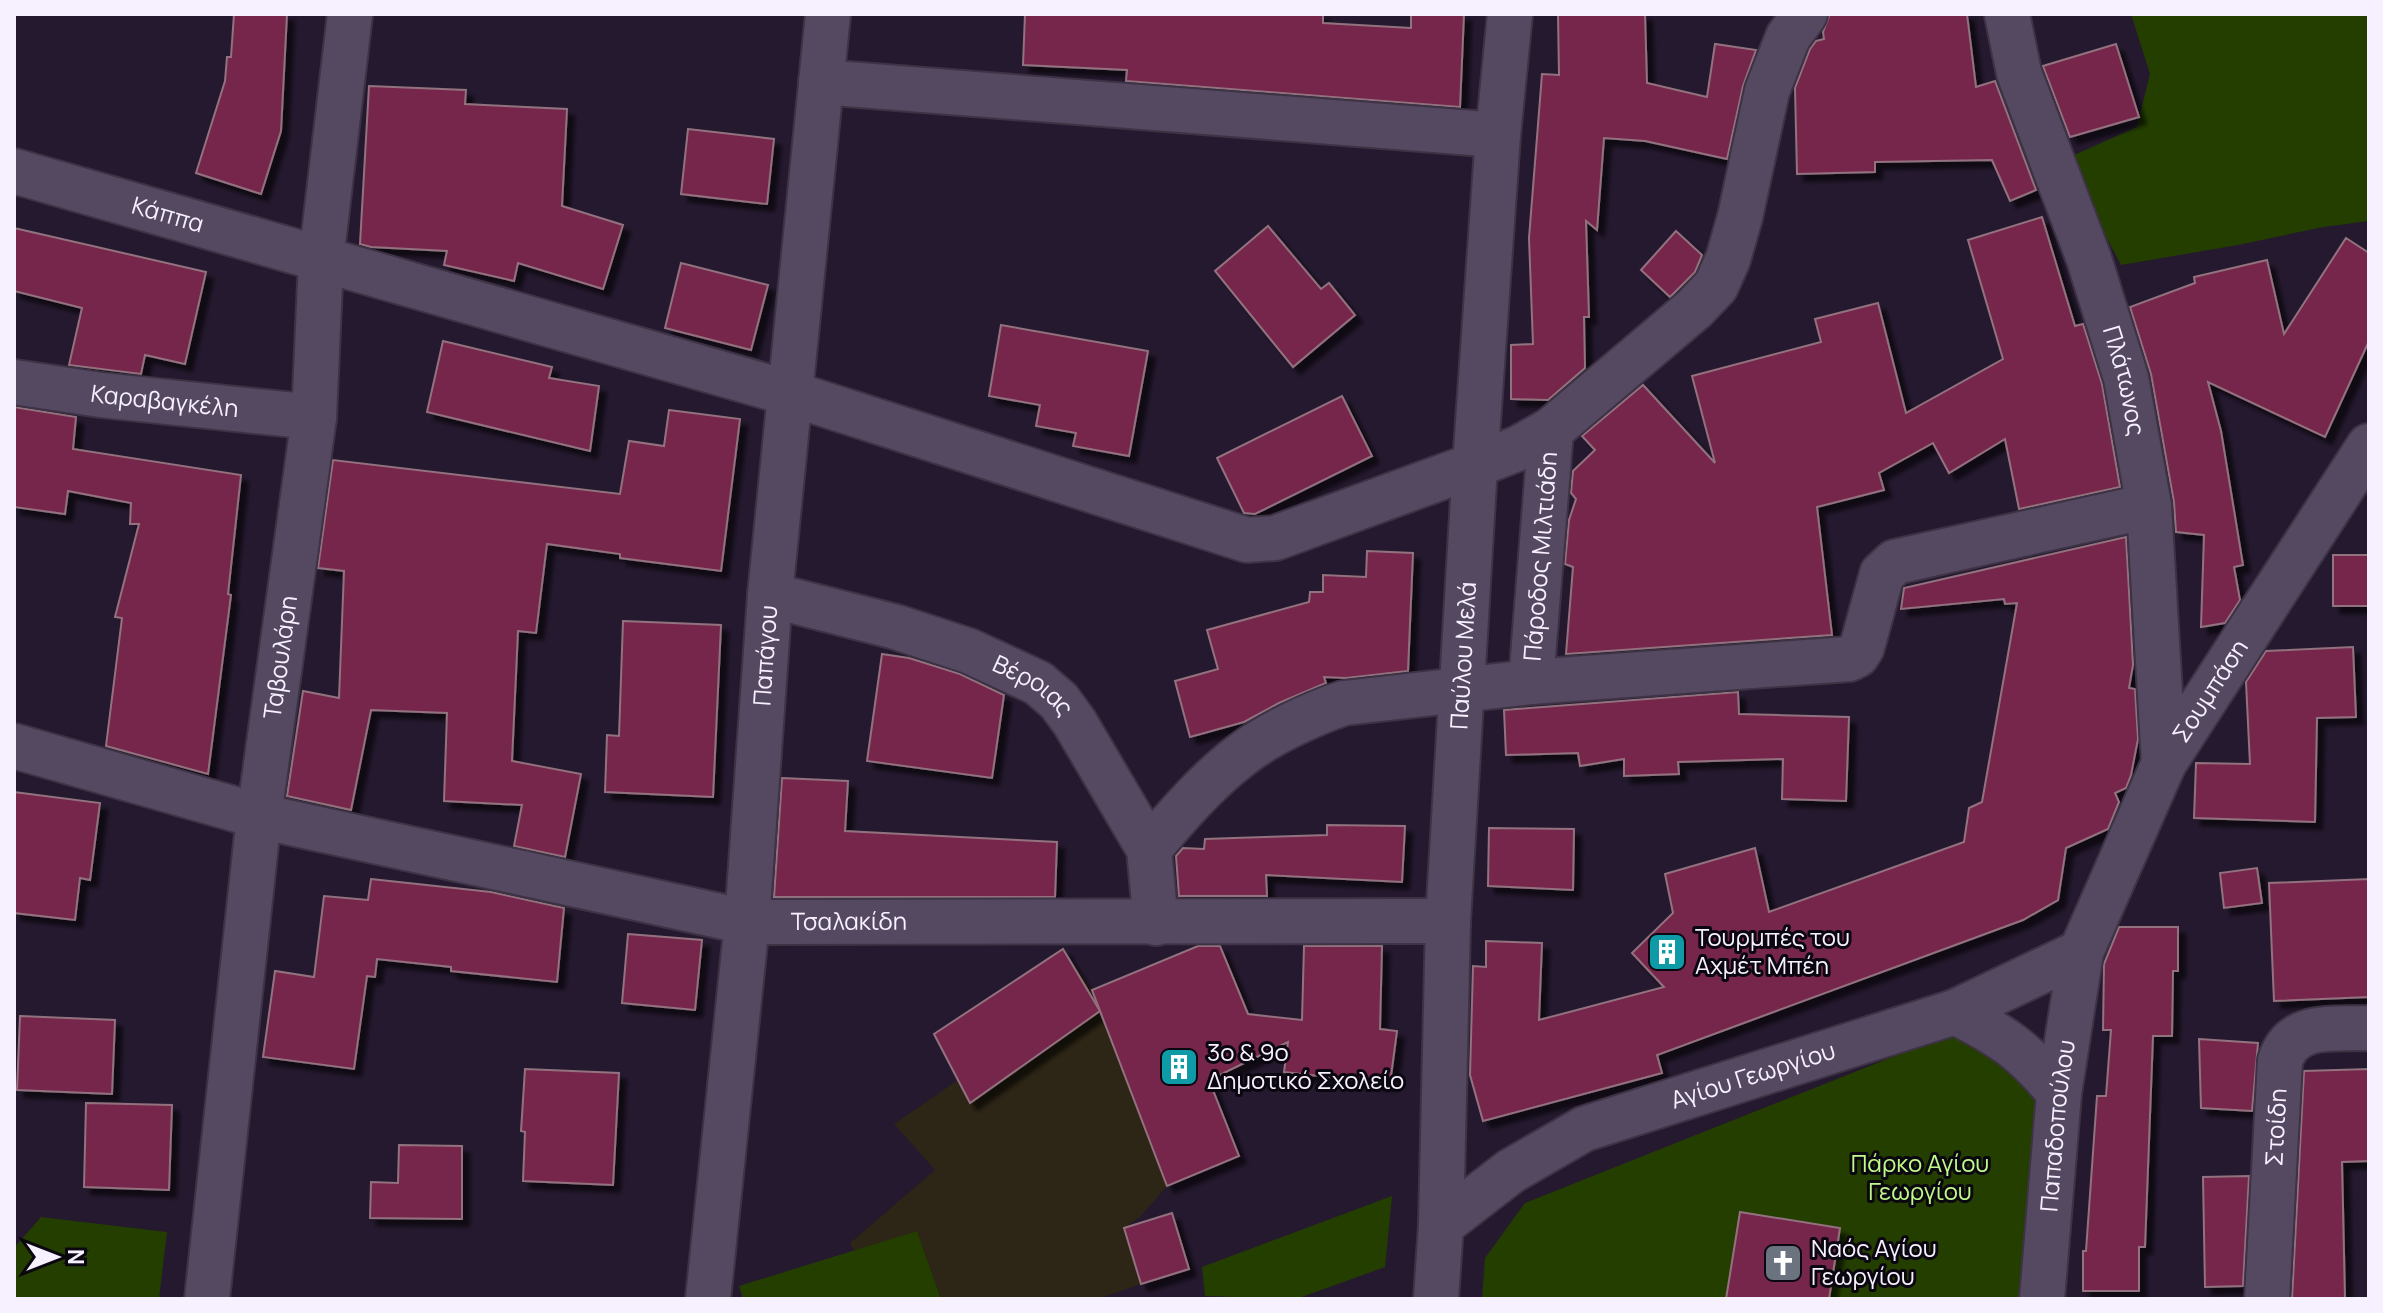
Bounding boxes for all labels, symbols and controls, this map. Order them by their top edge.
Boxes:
street label: Κάππα [128,188,208,240]
street label: Πλάτωνος [2096,321,2154,438]
street label: Καραβαγκέλη [89,376,240,424]
street label: Πάροδος Μιλτιάδη [1515,450,1564,662]
street label: Παύλου Μελά [1441,581,1483,731]
street label: Ταβουλάρη [255,593,304,721]
street label: Παπάγου [744,604,784,707]
street label: Σουμπάση [2164,632,2255,748]
street label: Βέροιας [988,646,1082,722]
street label: Τσαλακίδη [791,904,907,937]
place label: Τουρμπές του Αχμέτ Μπέη [1695,920,1850,981]
building icon: Τουρμπές του Αχμέτ Μπέη [1646,931,1688,973]
street label: Αγίου Γεωργίου [1666,1033,1839,1116]
place label: 3ο & 9ο Δημοτικό Σχολείο [1207,1035,1404,1096]
street label: Παπαδοπούλου [2031,1037,2082,1213]
building icon: 3ο & 9ο Δημοτικό Σχολείο [1158,1046,1200,1088]
street label: Στοίδη [2256,1087,2293,1167]
park label: Πάρκο Αγίου Γεωργίου [1851,1146,1989,1207]
north arrow [16,1217,96,1297]
place label: Ναός Αγίου Γεωργίου [1811,1231,1937,1292]
church icon: Ναός Αγίου Γεωργίου [1762,1242,1804,1284]
text: N [61,1249,91,1265]

